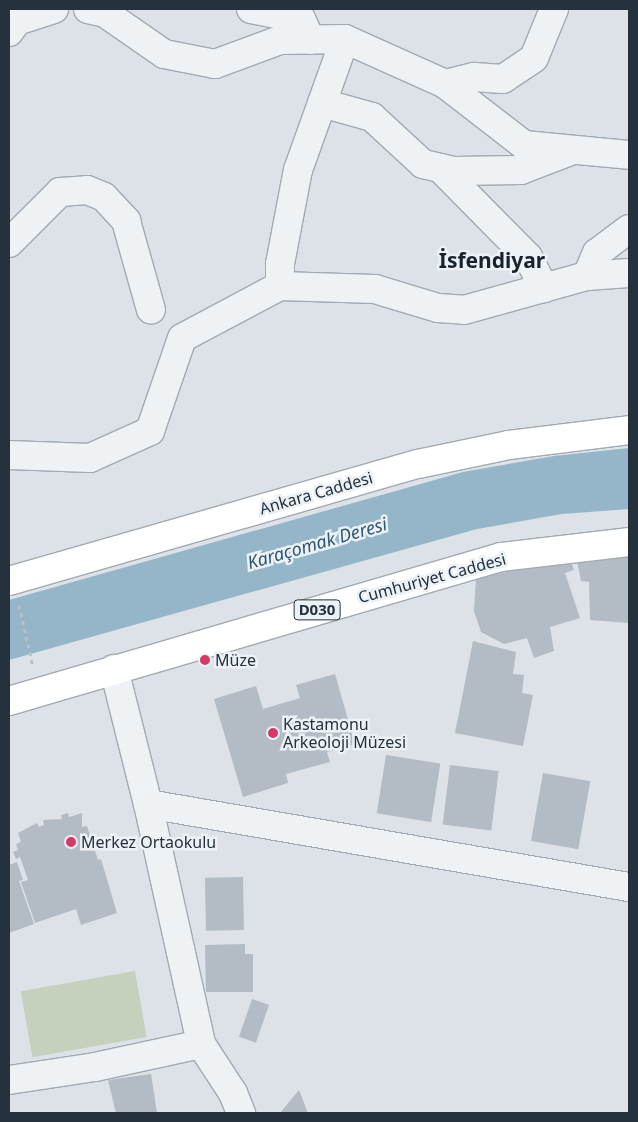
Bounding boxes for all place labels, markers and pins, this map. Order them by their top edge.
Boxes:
place label: Müze [215,650,256,670]
marker: Müze [199,654,211,666]
place label: Kastamonu Arkeoloji Müzesi [283,714,406,752]
marker: Kastamonu Arkeoloji Müzesi [267,727,279,739]
place label: Merkez Ortaokulu [81,832,216,852]
marker: Merkez Ortaokulu [65,836,77,848]

